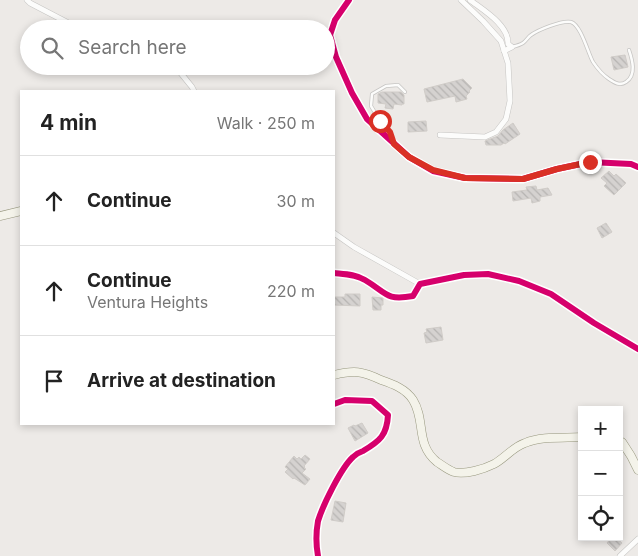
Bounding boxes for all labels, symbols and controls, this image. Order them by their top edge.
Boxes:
search box [20,20,335,75]
icon: search [38,34,66,62]
text: Search here [78,36,187,59]
text: 4 min [40,110,97,135]
route start [369,110,392,133]
text: Walk · 250 m [217,113,315,133]
route end [579,151,602,174]
icon: ahead [40,187,68,215]
text: Continue [87,189,172,212]
text: 30 m [277,191,315,211]
text: Continue [87,269,172,292]
icon: ahead [40,277,68,305]
text: 220 m [267,281,315,301]
text: Ventura Heights [87,292,208,312]
icon: arrive [40,367,68,395]
text: Arrive at destination [87,369,276,392]
map controls [578,406,623,541]
button: + [578,406,623,451]
button: − [578,451,623,496]
button: locate [578,496,623,541]

